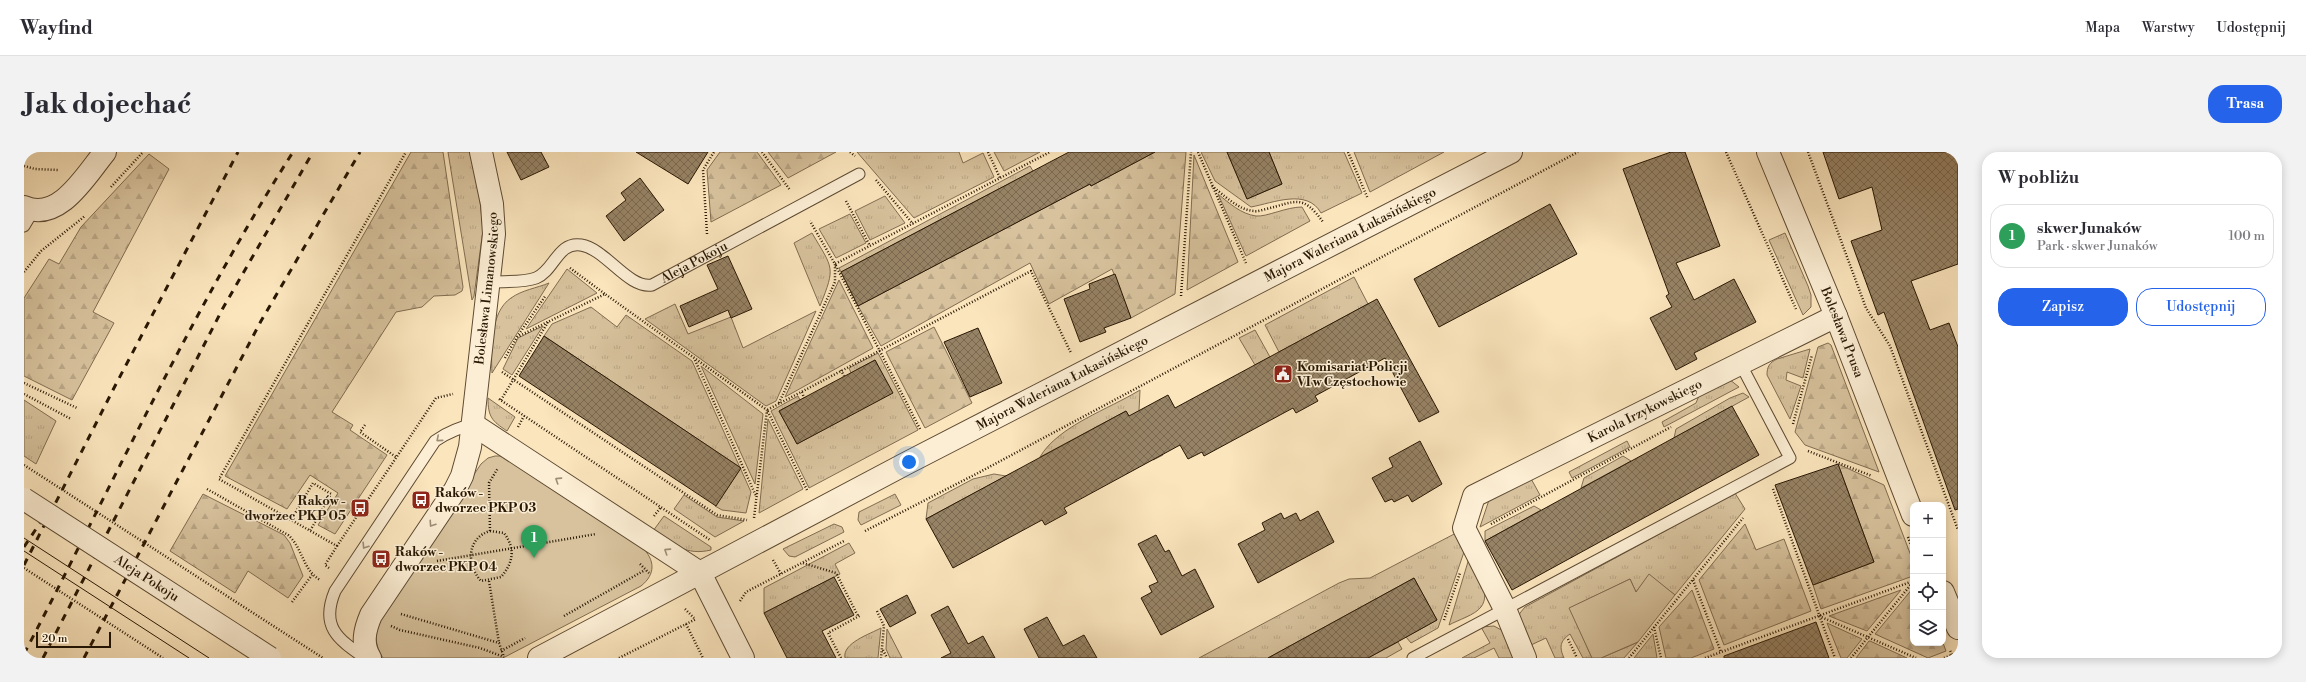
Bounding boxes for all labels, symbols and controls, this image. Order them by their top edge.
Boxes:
text: Wayfind [20,16,93,40]
text: Mapa [2085,19,2120,37]
text: Warstwy [2142,19,2195,37]
text: Udostępnij [2217,19,2286,37]
button: Trasa [2208,85,2282,123]
text: Jak dojechać [24,87,191,122]
text: W pobliżu [1998,167,2079,189]
street label: Majora Waleriana Łukasińskiego [1262,184,1439,286]
street label: Bolesława Limanowskiego [471,211,502,366]
text: skwer Junaków [2037,219,2141,238]
text: 1 [2009,228,2015,244]
text: 100 m [2229,228,2265,244]
street label: Aleja Pokoju [657,238,731,287]
text: Park · skwer Junaków [2037,238,2158,254]
street label: Bolesława Prusa [1817,284,1867,380]
button: Zapisz [1998,288,2128,326]
button: Udostępnij [2136,288,2266,326]
street label: Majora Waleriana Łukasińskiego [974,332,1151,434]
place label: Komisariat Policji VI w Częstochowie [1296,359,1408,390]
public building icon: Komisariat Policji VI w Częstochowie [1272,363,1294,385]
street label: Karola Irzykowskiego [1585,376,1705,446]
one-way arrow [436,434,443,441]
your location [899,452,919,472]
one-way arrow [556,478,563,485]
place label: Raków - dworzec PKP 03 [435,485,537,516]
bus stop icon: Raków - dworzec PKP 03 [410,489,432,511]
place label: Raków - dworzec PKP 05 [244,493,346,524]
bus stop icon: Raków - dworzec PKP 05 [349,497,371,519]
map controls [1910,502,1946,646]
button: + [1910,502,1946,538]
one-way arrow [430,519,437,526]
pin: 1 [521,525,547,558]
button: − [1910,538,1946,574]
one-way arrow [363,542,370,549]
place label: Raków - dworzec PKP 04 [395,544,498,575]
bus stop icon: Raków - dworzec PKP 04 [370,548,392,570]
one-way arrow [664,548,671,556]
street label: Aleja Pokoju [110,551,182,605]
button: locate [1910,574,1946,610]
button: layers [1910,610,1946,646]
scale bar [36,630,111,649]
text: 20 m [42,632,67,646]

